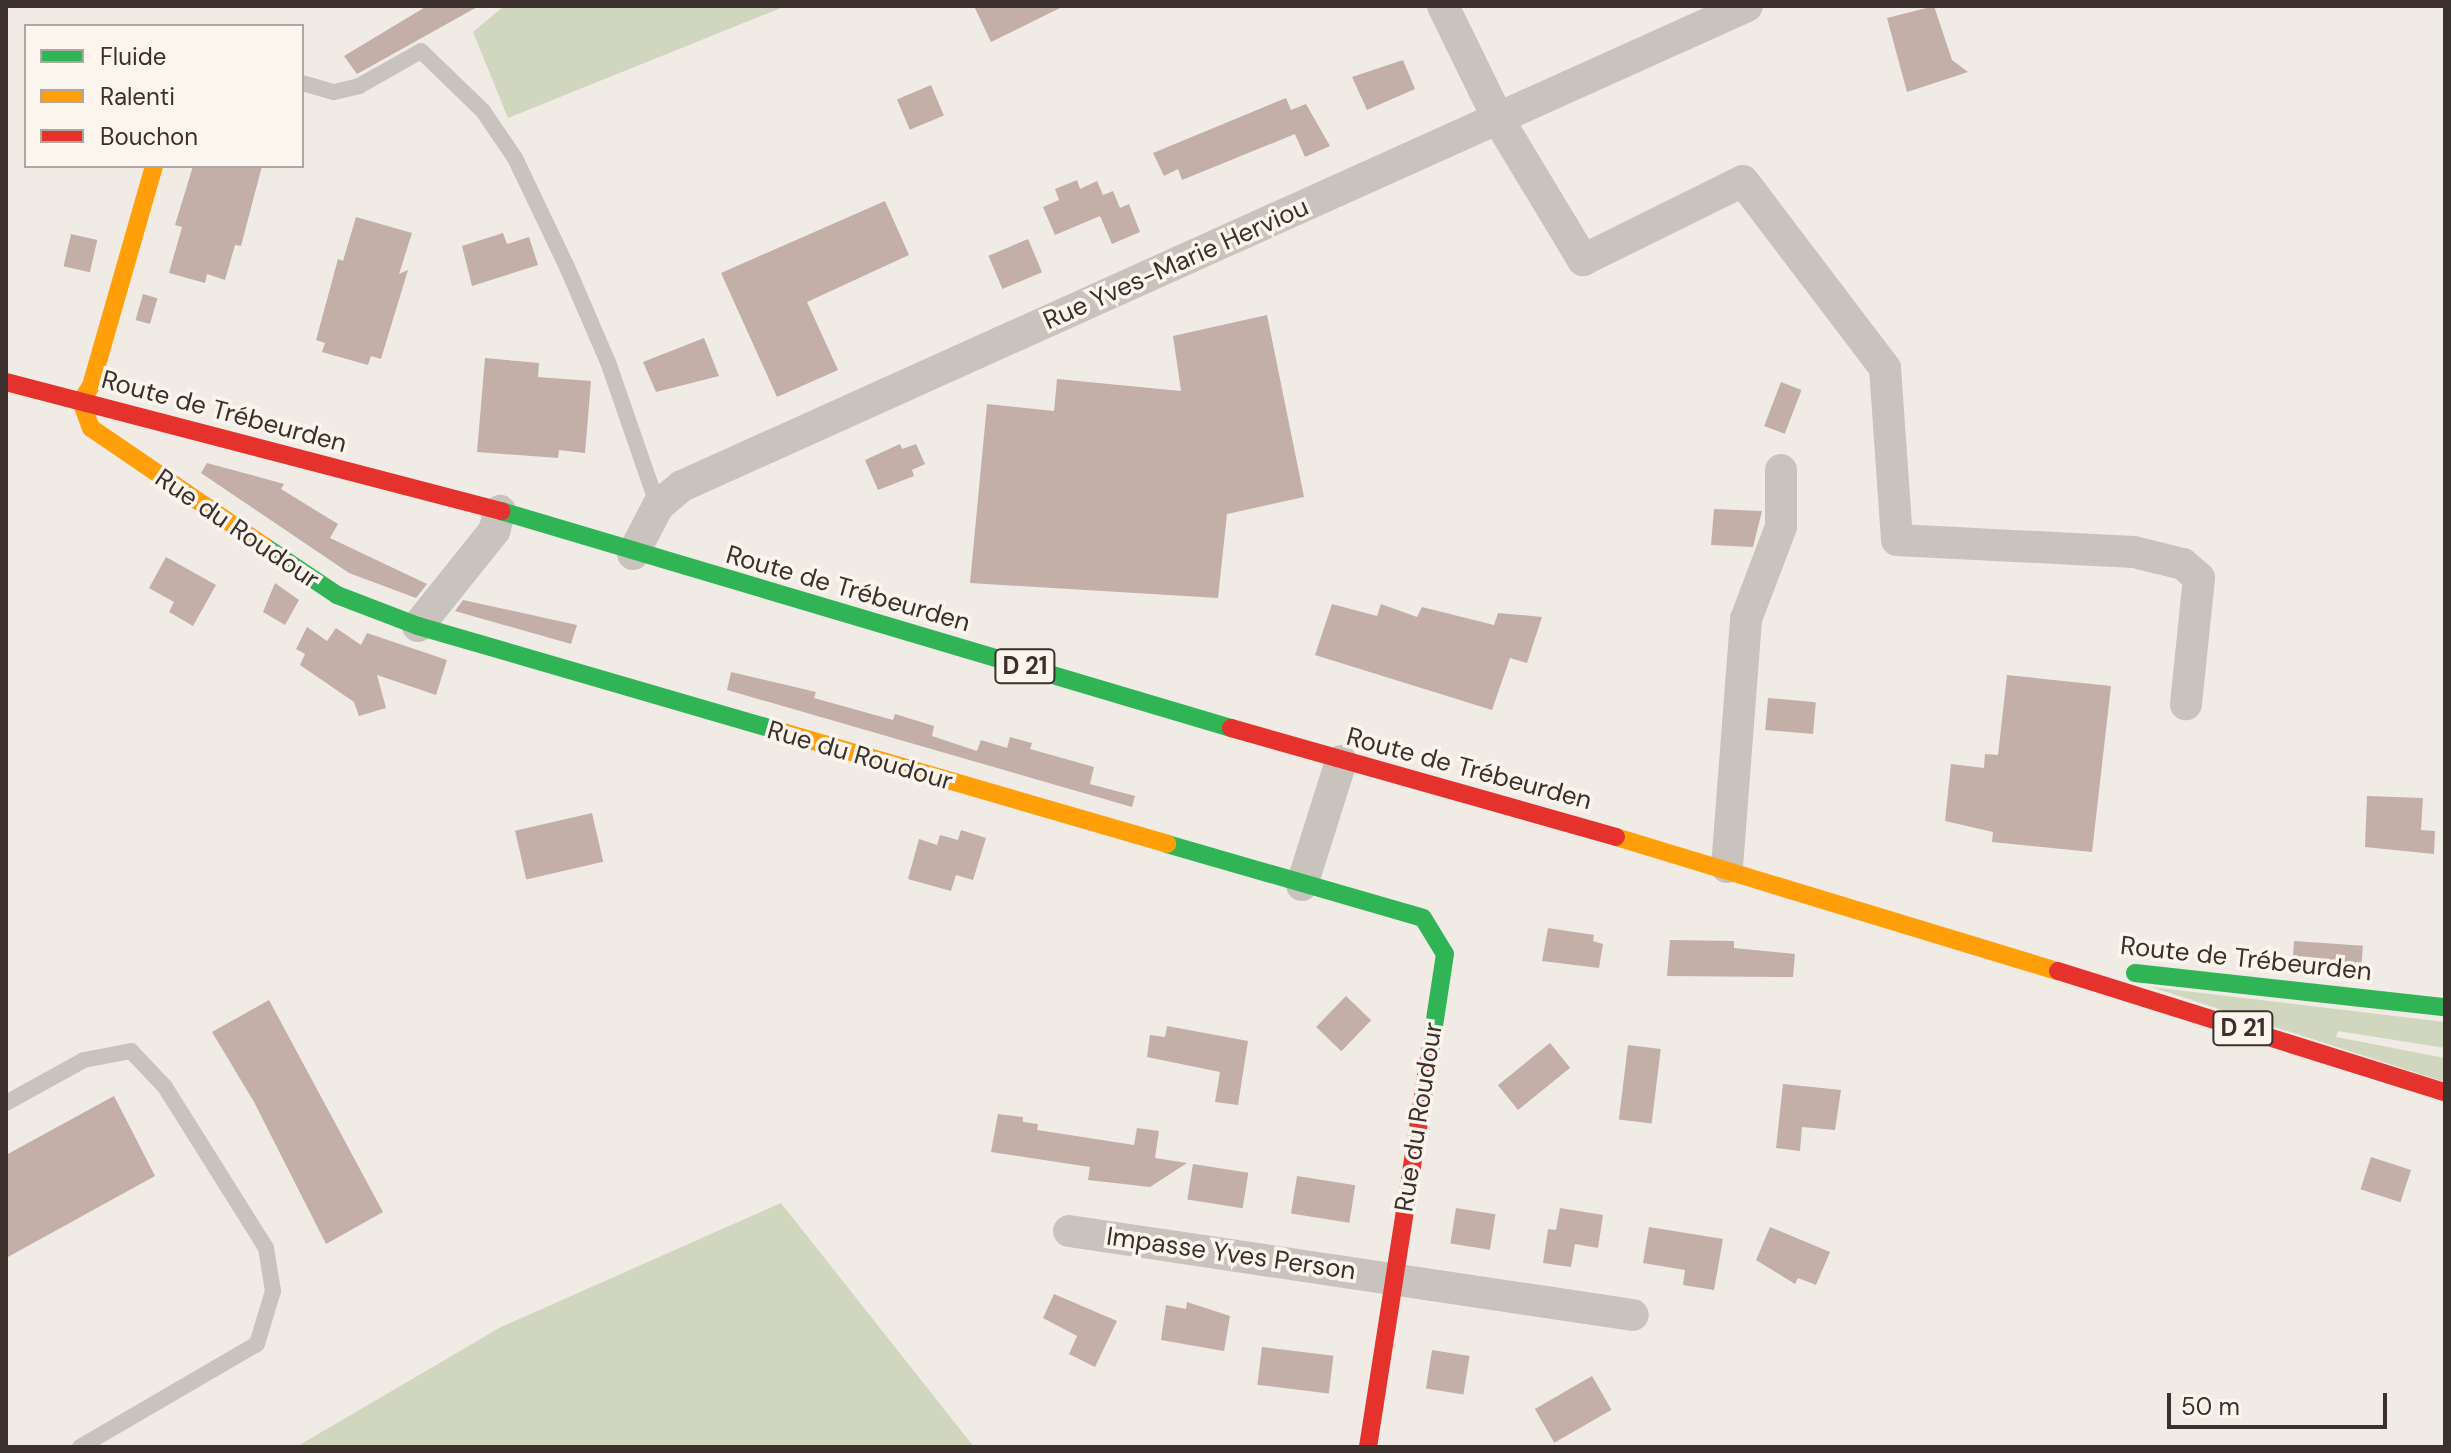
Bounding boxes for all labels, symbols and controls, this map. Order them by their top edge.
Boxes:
legend [24,24,304,168]
text: Fluide [100,41,166,72]
text: Ralenti [100,81,175,112]
text: Bouchon [100,121,198,152]
street label: Rue Yves-Marie Herviou [1039,191,1313,337]
street label: Route de Trébeurden [98,364,350,460]
street label: Rue du Roudour [149,463,325,595]
street label: Route de Trébeurden [722,539,974,639]
road number: D 21 [993,646,1057,686]
street label: Rue du Roudour [764,715,956,797]
street label: Route de Trébeurden [1343,721,1595,817]
street label: Route de Trébeurden [2119,930,2373,988]
road number: D 21 [2211,1008,2275,1048]
street label: Rue du Roudour [1389,1020,1449,1214]
street label: Impasse Yves Person [1104,1221,1358,1287]
scale bar [2171,1377,2391,1427]
text: 50 m [2181,1391,2240,1422]

